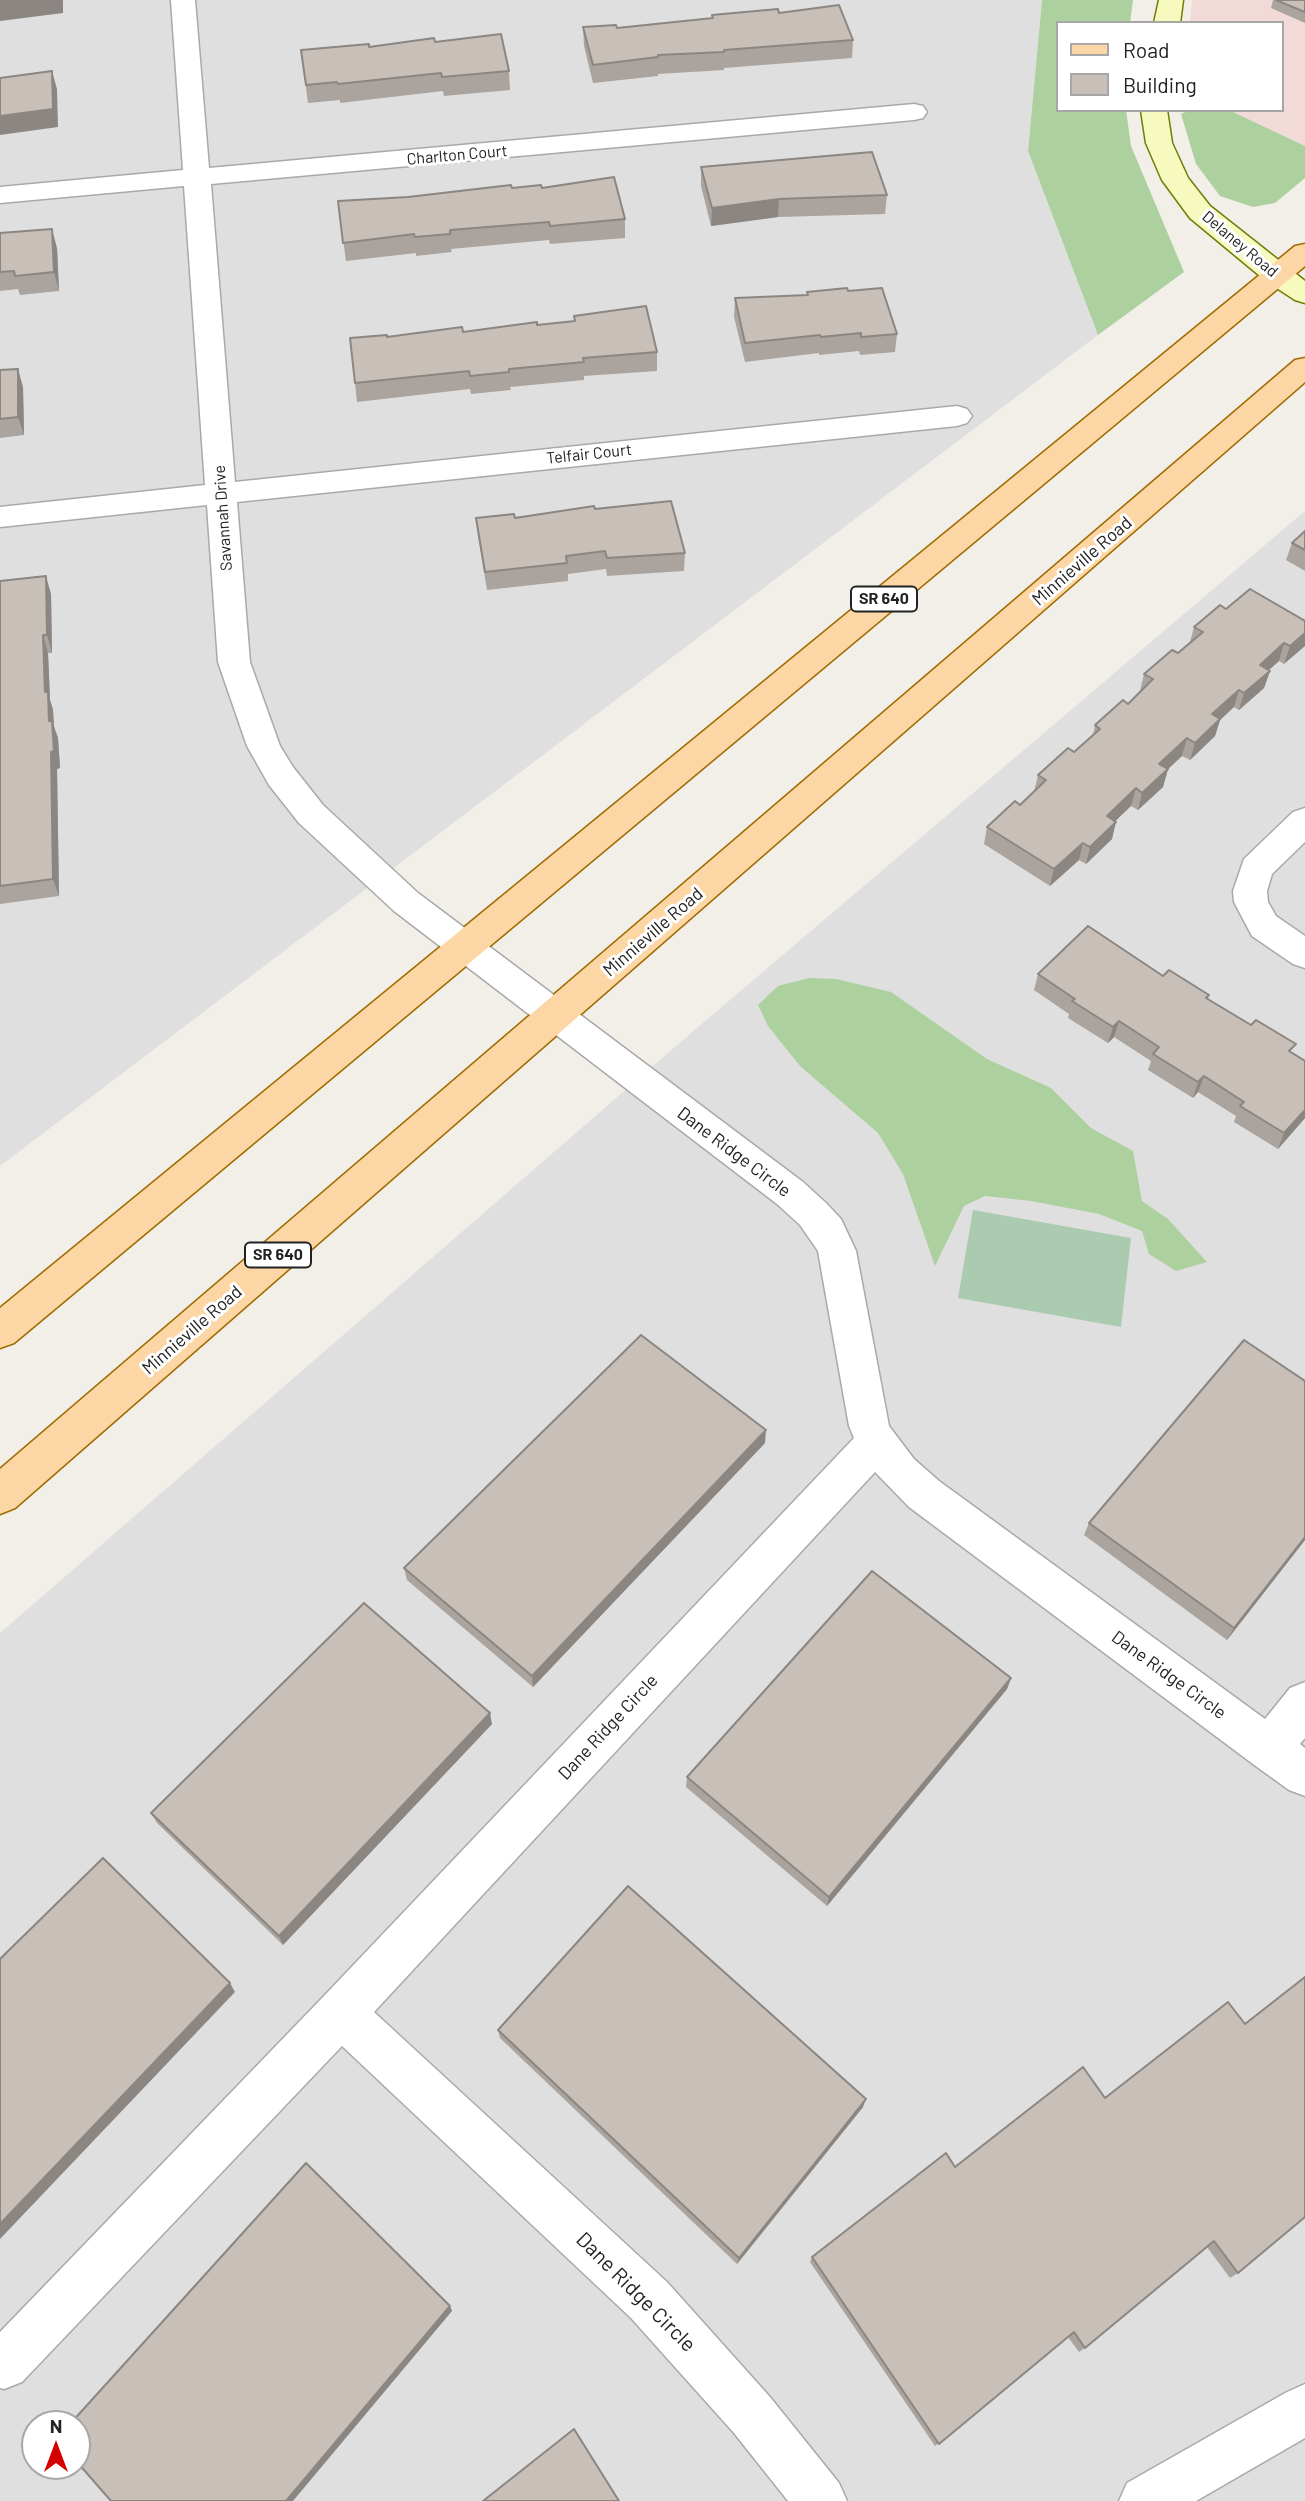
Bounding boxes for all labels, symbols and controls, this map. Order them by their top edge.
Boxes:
legend [1056,21,1284,112]
text: Road [1123,37,1169,62]
text: Building [1123,72,1197,97]
street label: Charlton Court [406,141,508,169]
street label: Delaney Road [1198,207,1282,281]
street label: Telfair Court [545,440,633,468]
street label: Savannah Drive [210,465,236,571]
street label: Minnieville Road [1028,512,1136,610]
road number: SR 640 [851,586,917,612]
street label: Minnieville Road [599,883,707,981]
street label: Dane Ridge Circle [673,1102,795,1202]
road number: SR 640 [245,1242,311,1268]
street label: Minnieville Road [138,1281,246,1379]
street label: Dane Ridge Circle [1108,1626,1230,1724]
street label: Dane Ridge Circle [554,1670,662,1784]
street label: Dane Ridge Circle [571,2227,701,2357]
north arrow [21,2410,91,2480]
text: N [50,2414,62,2437]

